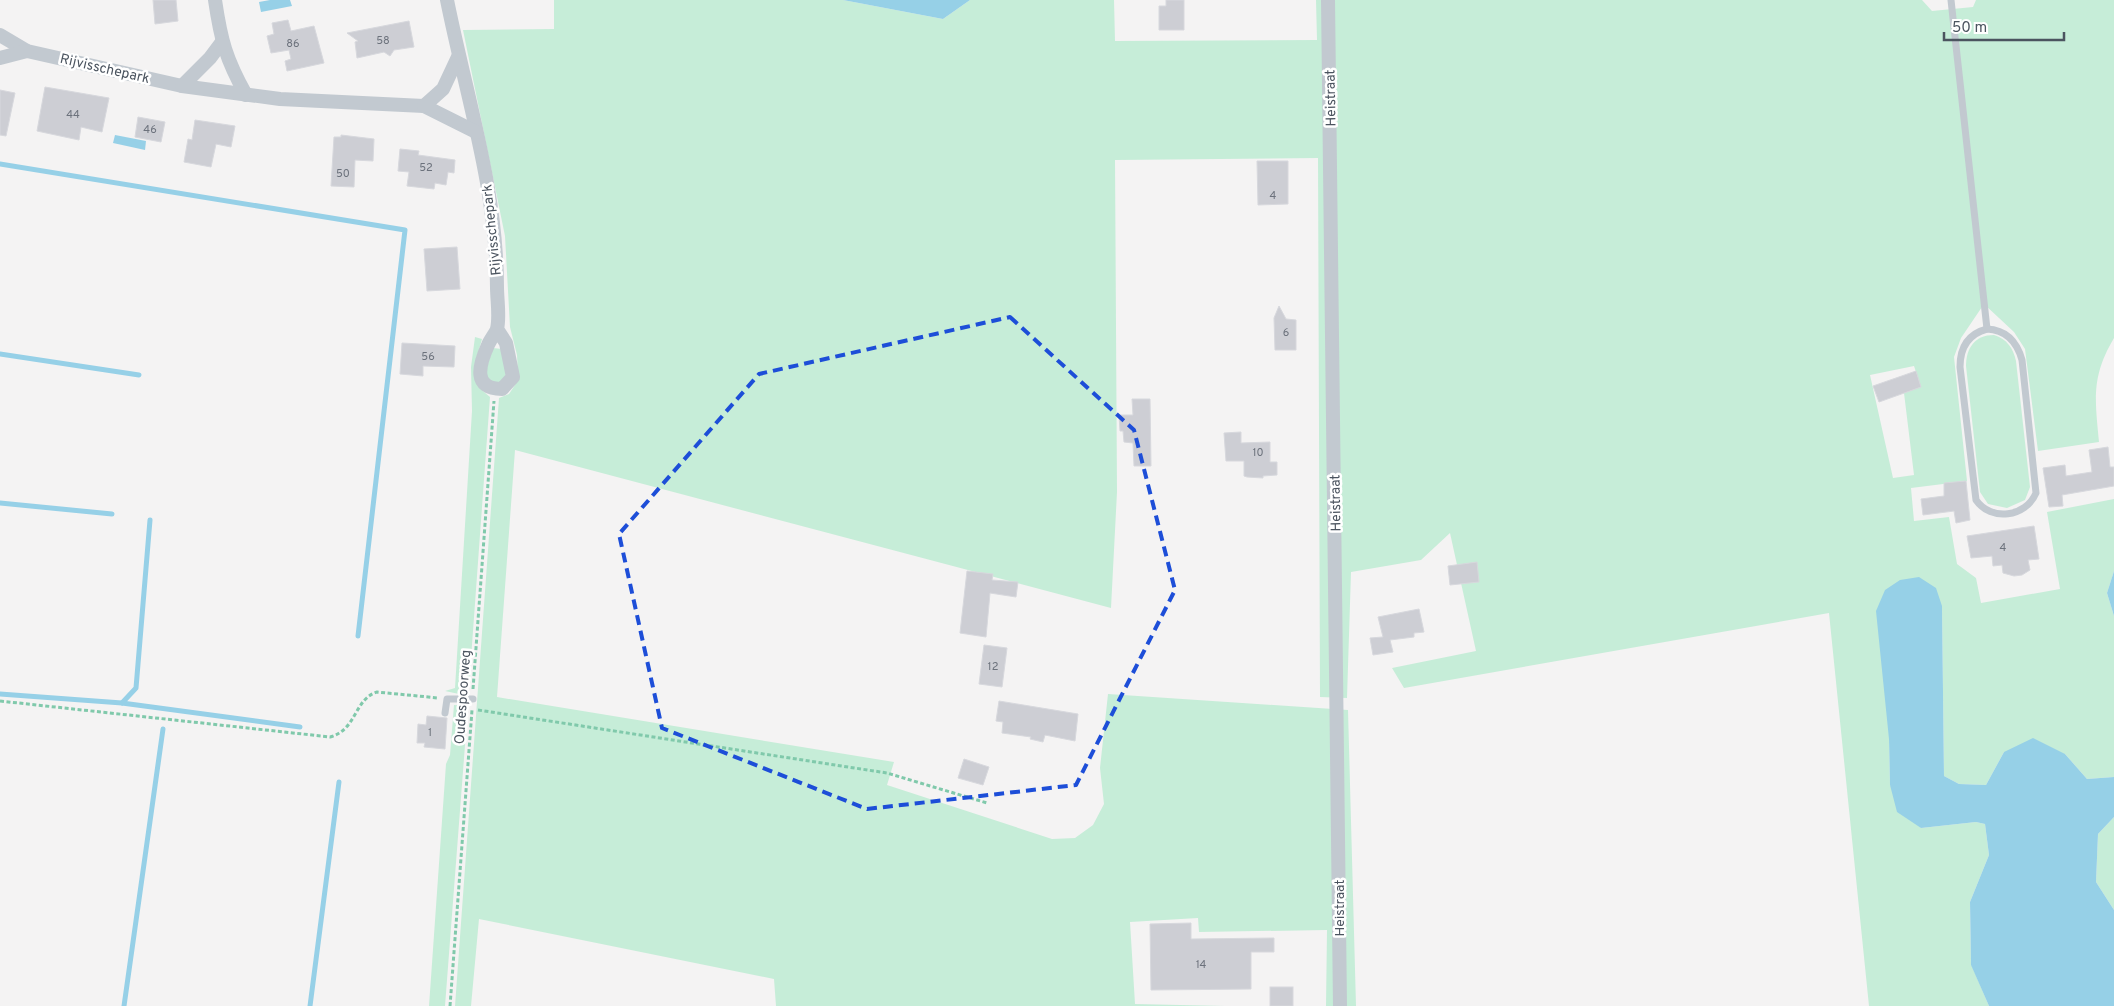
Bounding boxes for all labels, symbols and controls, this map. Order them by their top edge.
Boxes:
scale bar [1944,10,2064,42]
text: 50 m [1952,19,1987,38]
house number: 58 [376,34,390,48]
house number: 86 [286,37,300,51]
street label: Rijvisschepark [58,51,151,88]
street label: Heistraat [1323,69,1340,127]
house number: 44 [66,108,80,122]
house number: 46 [143,123,157,137]
house number: 52 [419,161,433,175]
house number: 50 [336,167,350,181]
street label: Rijvisschepark [479,183,506,276]
house number: 4 [1270,189,1277,203]
house number: 6 [1283,326,1289,340]
house number: 56 [421,350,435,364]
house number: 10 [1252,446,1264,460]
street label: Heistraat [1328,474,1345,532]
house number: 4 [2000,541,2007,555]
street label: Oudespoorweg [452,649,475,745]
house number: 12 [988,660,998,674]
house number: 1 [428,726,432,740]
street label: Heistraat [1332,879,1349,937]
house number: 14 [1196,958,1207,972]

